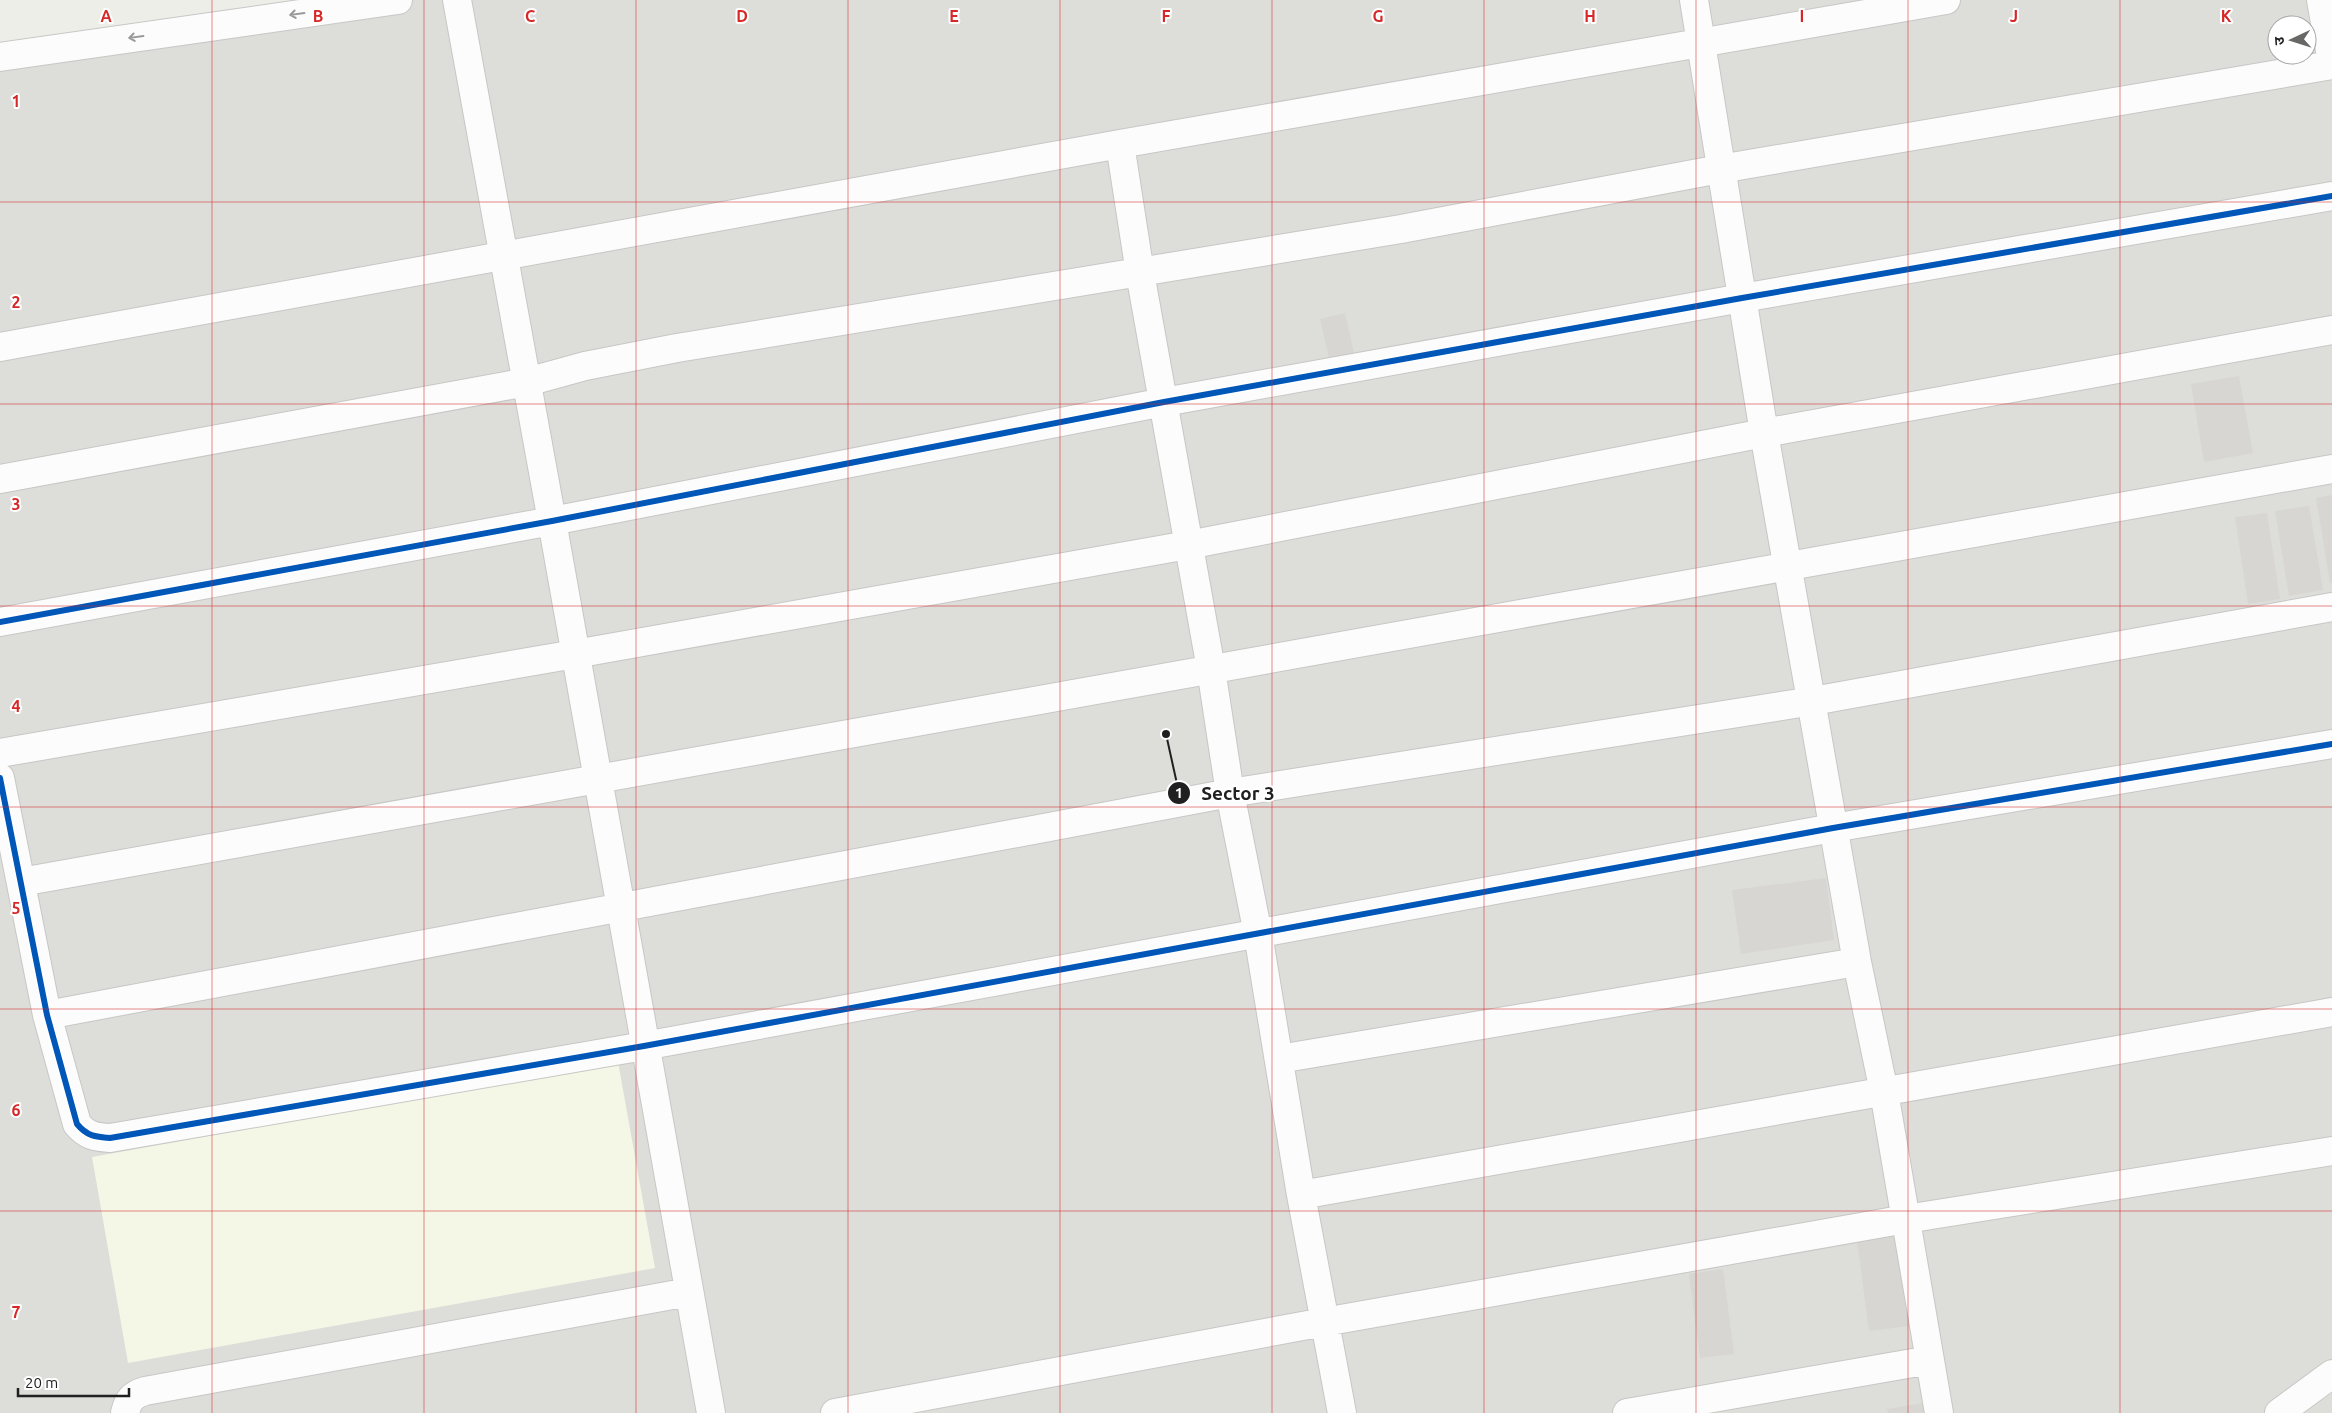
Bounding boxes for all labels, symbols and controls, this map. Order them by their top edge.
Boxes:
text: A [100,7,112,25]
text: B [313,7,323,25]
text: C [525,7,535,25]
text: D [736,7,748,25]
text: E [949,7,959,25]
text: F [1162,7,1171,25]
text: G [1372,7,1384,25]
text: H [1584,7,1596,25]
text: I [1800,7,1804,25]
text: J [2010,7,2018,25]
text: K [2221,7,2232,25]
one-way arrow [290,10,306,20]
north arrow [2267,15,2317,65]
one-way arrow [129,33,145,43]
text: उ [2271,35,2287,46]
text: 1 [11,92,21,110]
text: 2 [11,293,21,311]
text: 3 [11,495,21,513]
text: 4 [11,697,21,715]
callout: Sector 3 [1167,776,1285,810]
text: Sector 3 [1201,782,1275,804]
text: 1 [1175,784,1183,801]
text: 5 [11,899,21,917]
text: 6 [11,1101,21,1119]
text: 7 [11,1303,21,1321]
scale bar [18,1366,129,1398]
text: 20 m [25,1374,58,1391]

